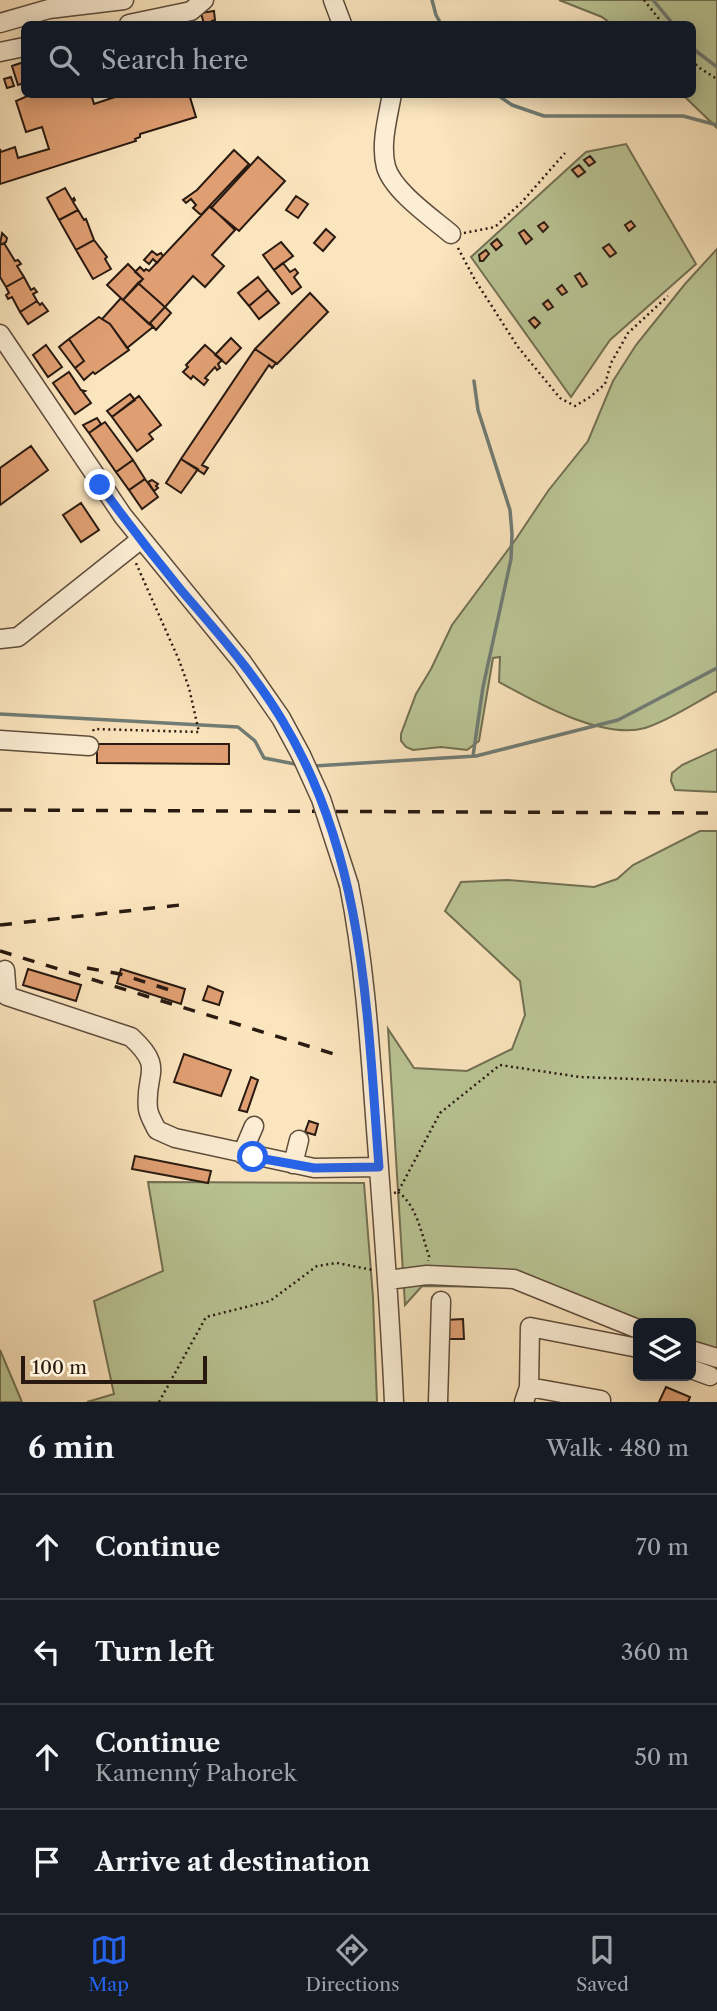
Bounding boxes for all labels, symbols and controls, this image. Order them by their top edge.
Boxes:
search box [21,21,696,98]
icon: search [45,41,83,79]
text: Search here [101,44,248,76]
route end [84,469,115,500]
route start [237,1141,268,1172]
map controls [633,1318,696,1381]
button: layers [633,1318,696,1381]
scale bar [21,1353,206,1385]
text: 100 m [32,1356,87,1379]
text: 6 min [28,1429,115,1466]
text: Walk · 480 m [546,1434,689,1462]
icon: ahead [28,1528,66,1566]
text: Continue [95,1531,220,1563]
text: 70 m [636,1533,689,1561]
icon: left [28,1633,66,1671]
text: Turn left [95,1636,214,1668]
text: 360 m [621,1638,689,1666]
text: Continue [95,1727,220,1759]
icon: ahead [28,1738,66,1776]
text: 50 m [634,1743,689,1771]
text: Kamenný Pahorek [95,1759,297,1787]
icon: arrive [28,1843,66,1881]
text: Arrive at destination [95,1846,370,1878]
tab: Map [88,1931,129,1996]
tab: Directions [306,1931,399,1996]
tab: Saved [576,1931,629,1996]

